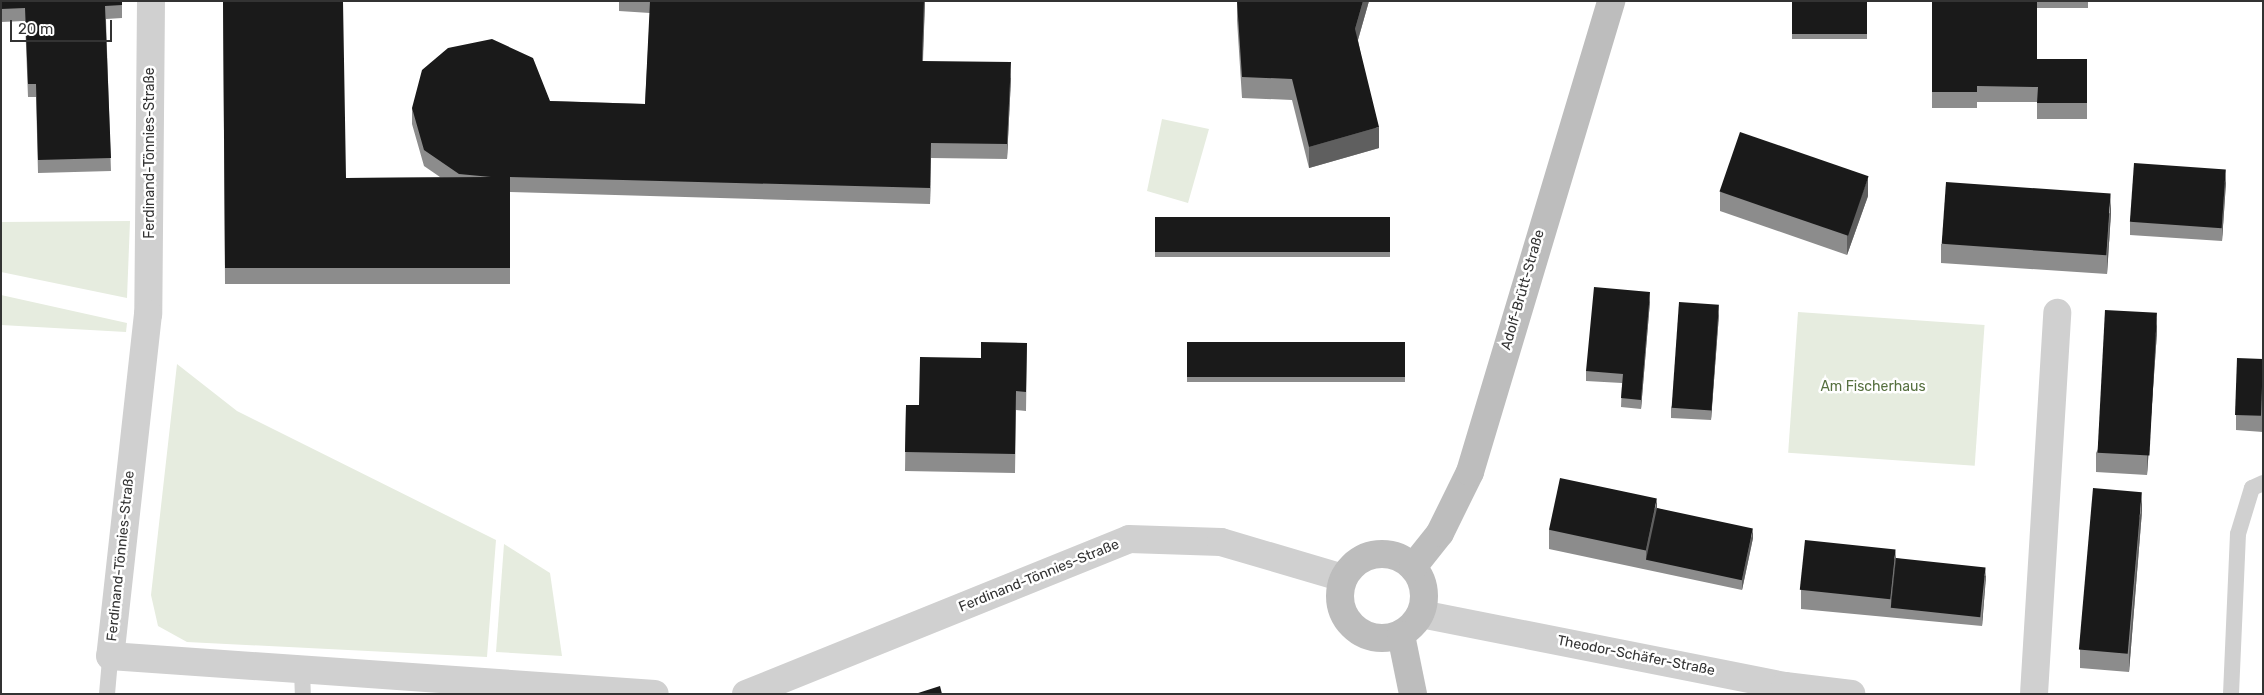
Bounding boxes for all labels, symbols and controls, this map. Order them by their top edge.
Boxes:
scale bar [12,10,115,42]
text: 20 m [18,20,53,38]
street label: Ferdinand-Tönnies-Straße [142,67,158,239]
street label: Adolf-Brütt-Straße [1498,228,1548,352]
park label: Am Fischerhaus [1820,379,1926,395]
street label: Ferdinand-Tönnies-Straße [104,470,138,642]
street label: Ferdinand-Tönnies-Straße [956,536,1122,616]
street label: Theodor-Schäfer-Straße [1556,632,1716,680]

